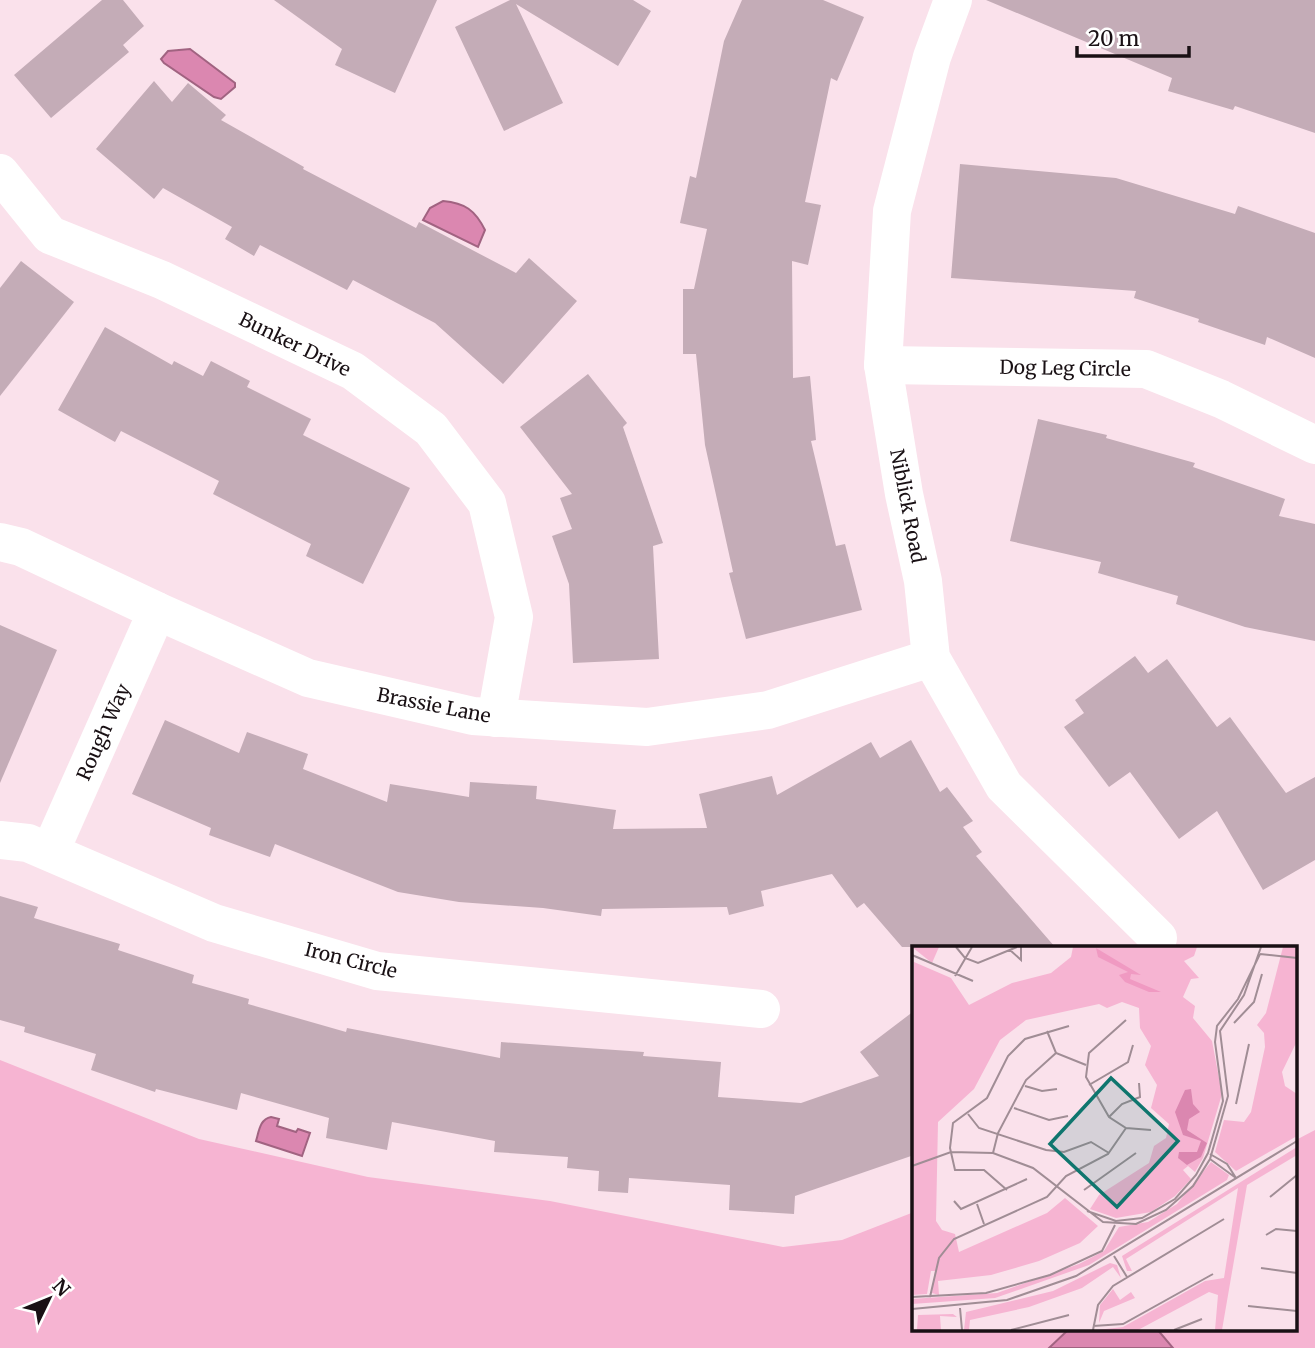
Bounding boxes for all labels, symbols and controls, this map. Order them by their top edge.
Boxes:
scale bar [1077,14,1189,58]
text: 20 m [1088,25,1140,52]
street label: Bunker Drive [235,307,355,381]
street label: Dog Leg Circle [999,355,1131,381]
street label: Niblick Road [885,447,931,565]
street label: Rough Way [71,680,135,784]
street label: Brassie Lane [375,682,493,728]
street label: Iron Circle [302,937,400,983]
inset map [912,946,1298,1330]
north arrow [14,1264,84,1334]
text: N [48,1274,75,1301]

